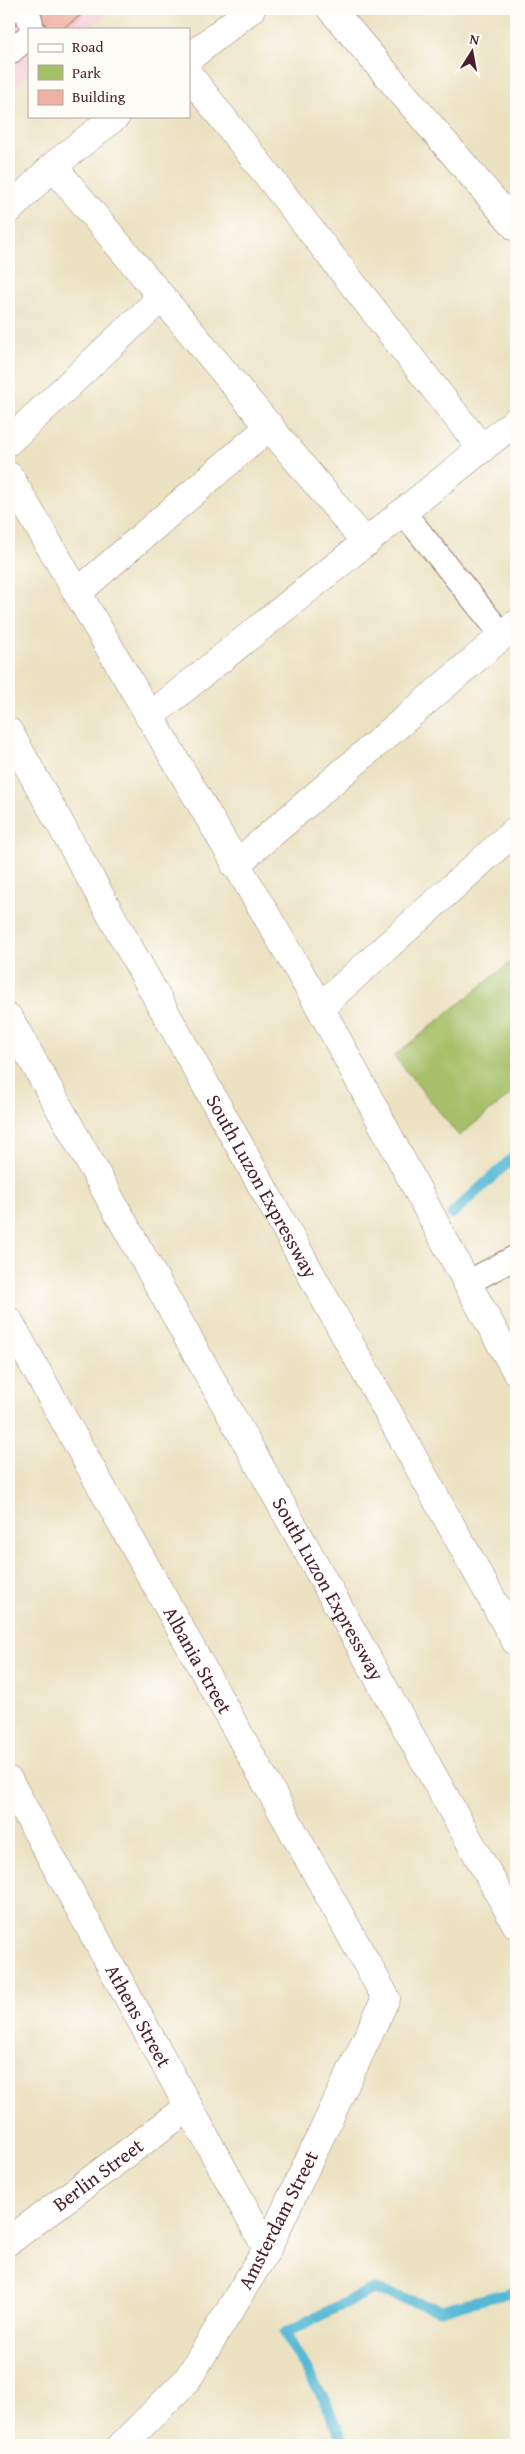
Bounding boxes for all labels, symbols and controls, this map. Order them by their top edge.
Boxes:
legend [28,28,190,118]
north arrow [448,28,498,78]
text: N [468,29,482,50]
text: Road [72,36,103,57]
text: Park [72,62,101,83]
text: Building [72,86,126,107]
street label: South Luzon Expressway [200,1089,325,1283]
street label: South Luzon Expressway [266,1491,392,1686]
street label: Albania Street [157,1601,240,1719]
street label: Athens Street [99,1959,179,2072]
street label: Berlin Street [46,2131,149,2218]
street label: Amsterdam Street [230,2145,325,2294]

